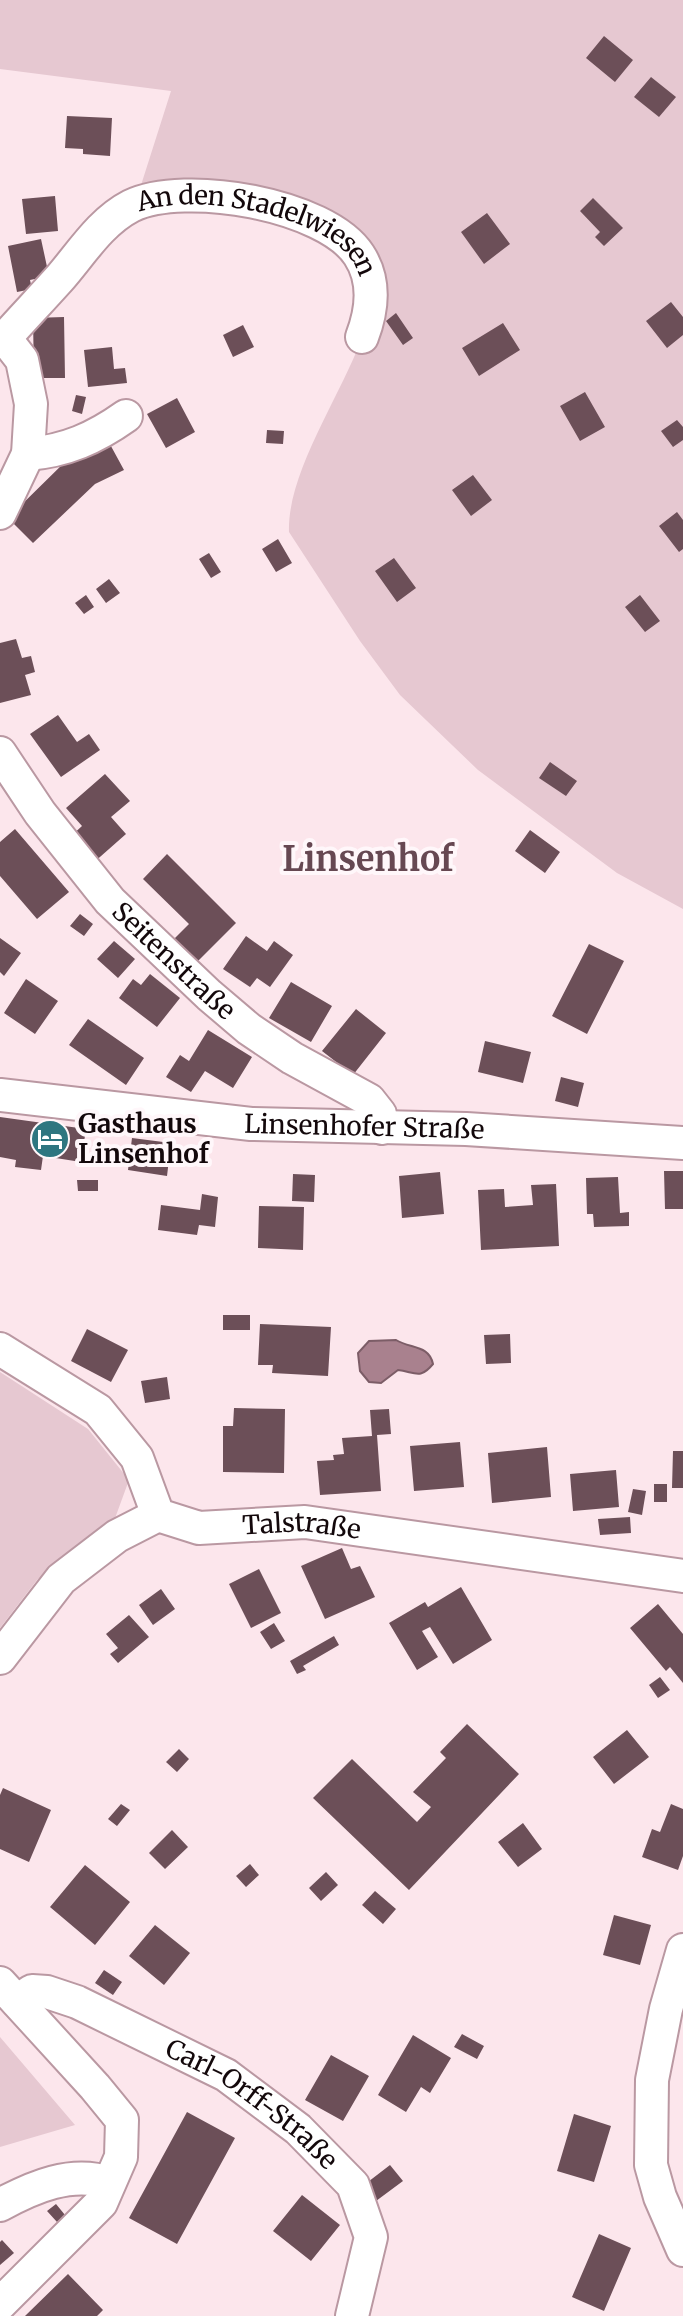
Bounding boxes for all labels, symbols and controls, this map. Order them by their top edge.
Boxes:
street label: An den Stadelwiesen [132,178,384,280]
district label: Linsenhof [282,838,455,880]
street label: Seitenstraße [105,895,243,1026]
place label: Gasthaus Linsenhof [78,1107,211,1170]
street label: Linsenhofer Straße [244,1107,485,1146]
hotel icon: Gasthaus Linsenhof [29,1118,71,1160]
street label: Talstraße [241,1505,363,1546]
street label: Carl-Orff-Straße [160,2031,345,2176]

